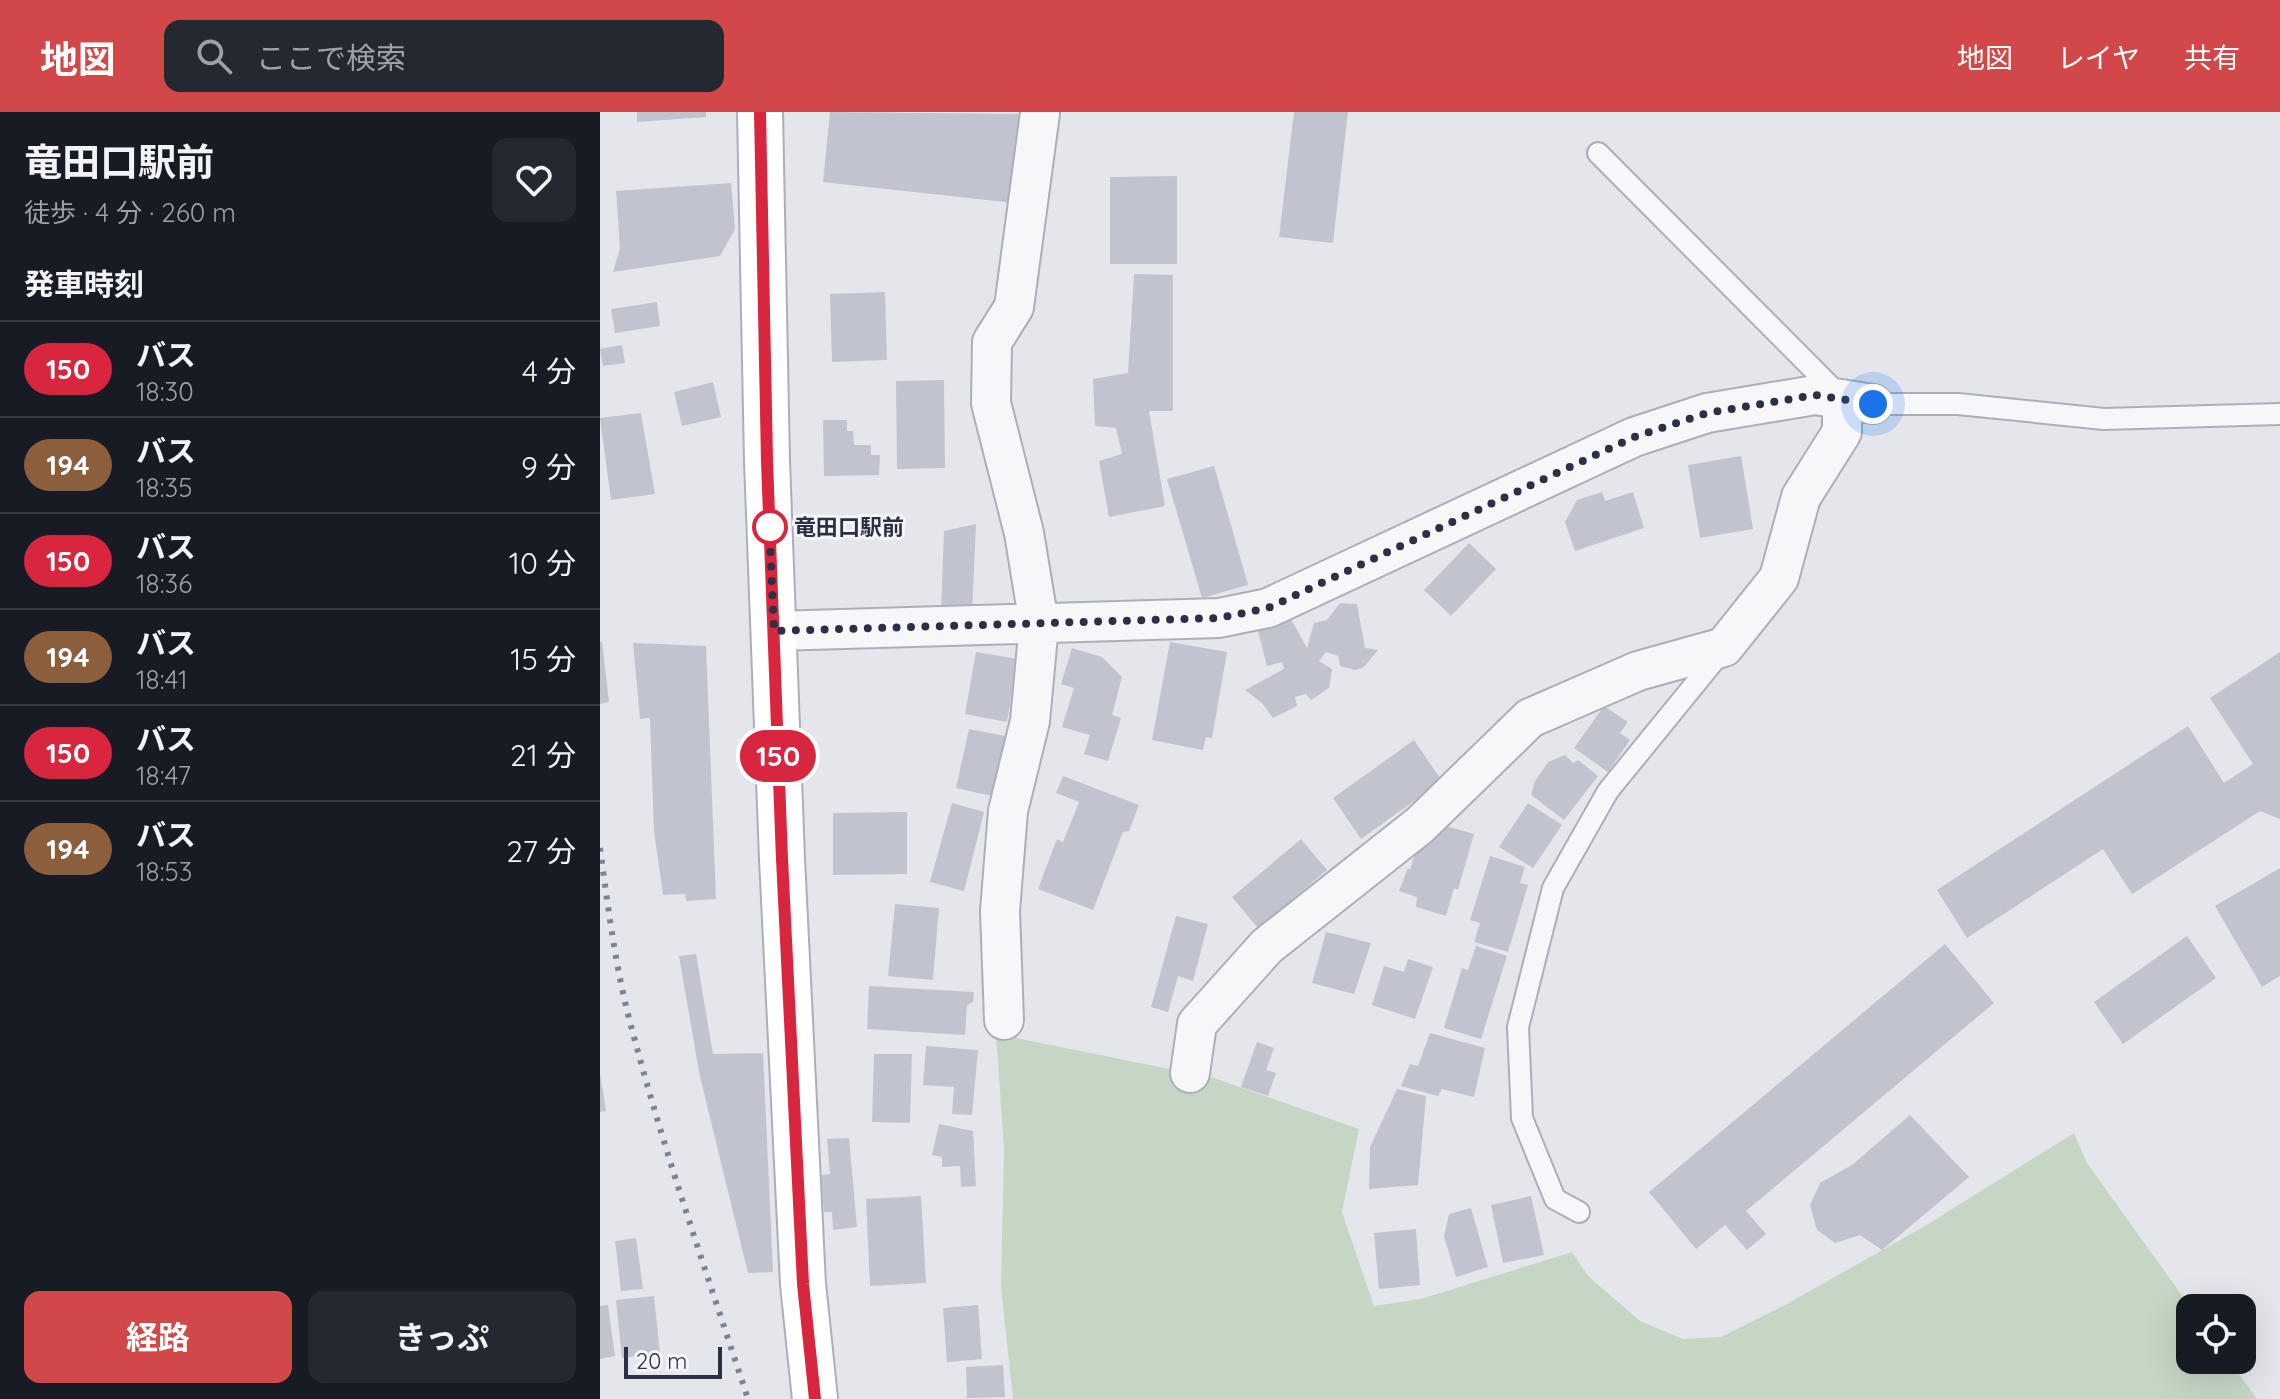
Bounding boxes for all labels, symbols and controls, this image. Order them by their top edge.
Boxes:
search box [164,20,724,92]
icon: search [192,34,236,78]
text: 地図 [40,35,116,83]
text: ここで検索 [256,39,406,77]
text: 地図 [1957,40,2013,75]
text: レイヤ [2057,40,2140,75]
text: 共有 [2184,40,2240,75]
text: 竜田口駅前 [24,138,214,186]
button: heart [492,138,576,222]
text: 徒歩 · 4 分 · 260 m [24,196,236,229]
text: 発車時刻 [24,265,144,303]
text: バス [136,336,196,374]
text: 150 [46,351,90,386]
text: 4 分 [522,352,576,390]
text: 18:30 [136,375,194,408]
your location [1853,384,1893,424]
text: バス [136,432,196,470]
text: 194 [46,447,90,482]
text: 9 分 [521,448,576,486]
text: 18:35 [136,471,192,504]
marker: 竜田口駅前 [753,510,787,544]
place label: 竜田口駅前 [794,513,904,541]
text: バス [136,528,196,566]
text: 150 [46,543,90,578]
text: 10 分 [509,544,576,582]
text: 18:36 [136,567,192,600]
text: バス [136,624,196,662]
text: 194 [46,639,90,674]
text: 15 分 [510,640,576,678]
text: 18:41 [136,663,188,696]
text: バス [136,720,196,758]
line badge: 150 [732,730,824,782]
text: 150 [46,735,90,770]
text: 21 分 [510,736,576,774]
text: 150 [756,738,800,773]
text: 18:47 [136,759,191,792]
text: バス [136,816,196,854]
text: 194 [46,831,90,866]
text: 27 分 [506,832,576,870]
text: 18:53 [136,855,192,888]
button: 経路 [24,1291,292,1383]
button: きっぷ [308,1291,576,1383]
map controls [2176,1294,2256,1374]
button: locate [2176,1294,2256,1374]
scale bar [624,1343,722,1379]
text: 20 m [636,1347,687,1375]

